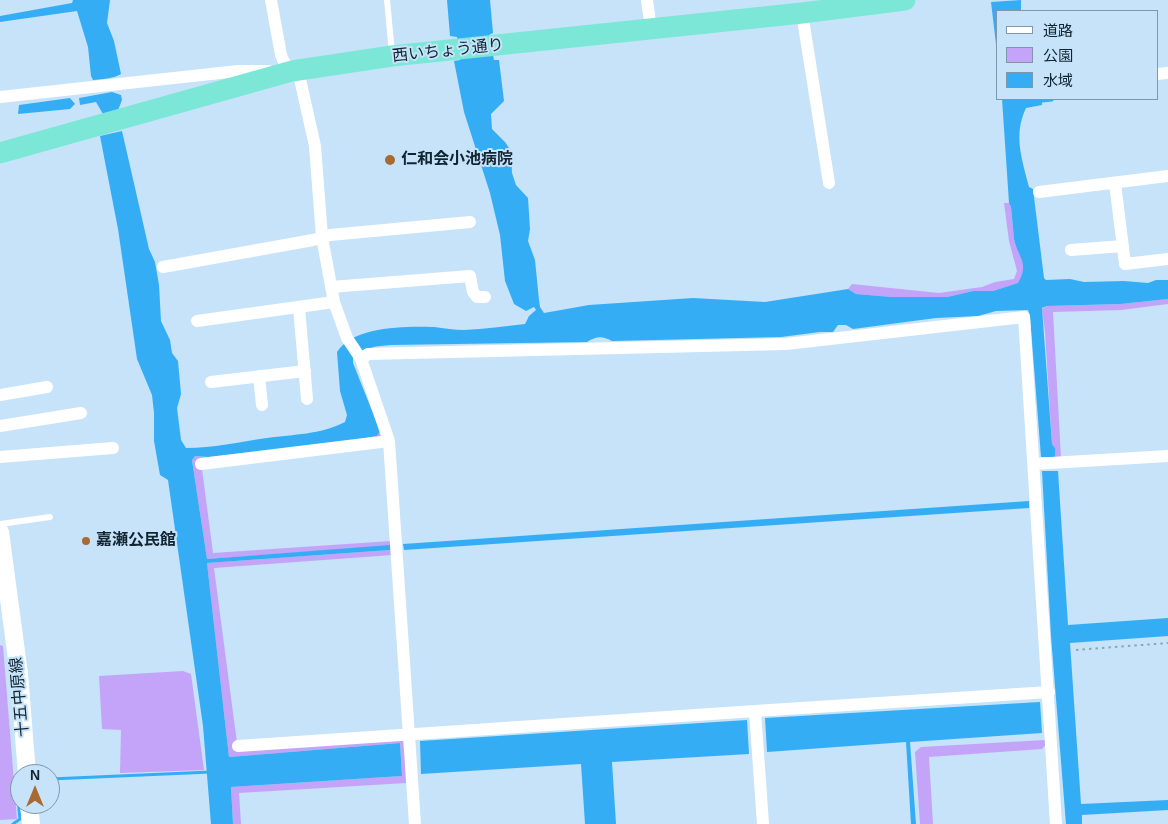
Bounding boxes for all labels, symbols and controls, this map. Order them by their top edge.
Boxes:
legend [996,10,1158,100]
text: 道路 [1043,22,1073,39]
street label: 西いちょう通り [391,36,505,66]
text: 公園 [1043,47,1073,64]
text: 水域 [1043,72,1073,89]
place label: 仁和会小池病院 [401,150,513,170]
marker: 仁和会小池病院 [383,153,397,167]
place label: 嘉瀬公民館 [96,531,176,551]
marker: 嘉瀬公民館 [80,535,92,547]
street label: 十五中原線 [7,656,33,738]
north arrow [10,764,60,814]
text: N [30,767,40,783]

